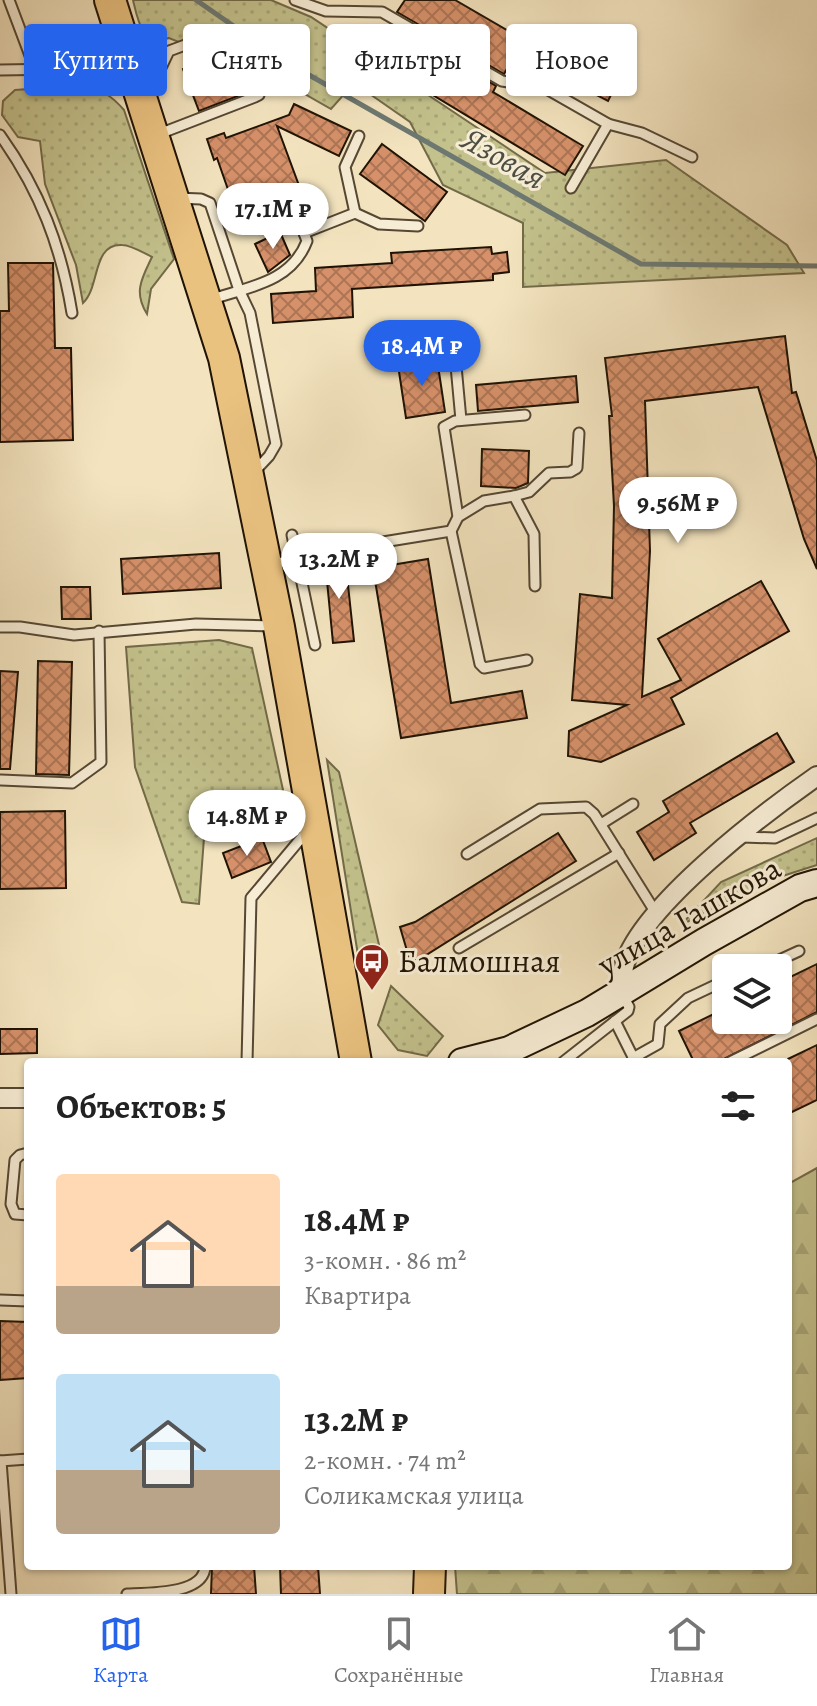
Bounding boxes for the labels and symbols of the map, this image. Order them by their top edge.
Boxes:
water label: Язовая [451,114,555,201]
pin: 17.1M ₽ [199,183,347,251]
pin: 18.4M ₽ [348,320,496,388]
pin: 9.56M ₽ [604,477,752,545]
pin: 13.2M ₽ [265,533,413,601]
pin: 14.8M ₽ [173,790,321,858]
street label: улица Гашкова [588,846,789,987]
place label: Балмошная [398,939,560,983]
bus stop icon: Балмошная [353,942,391,992]

